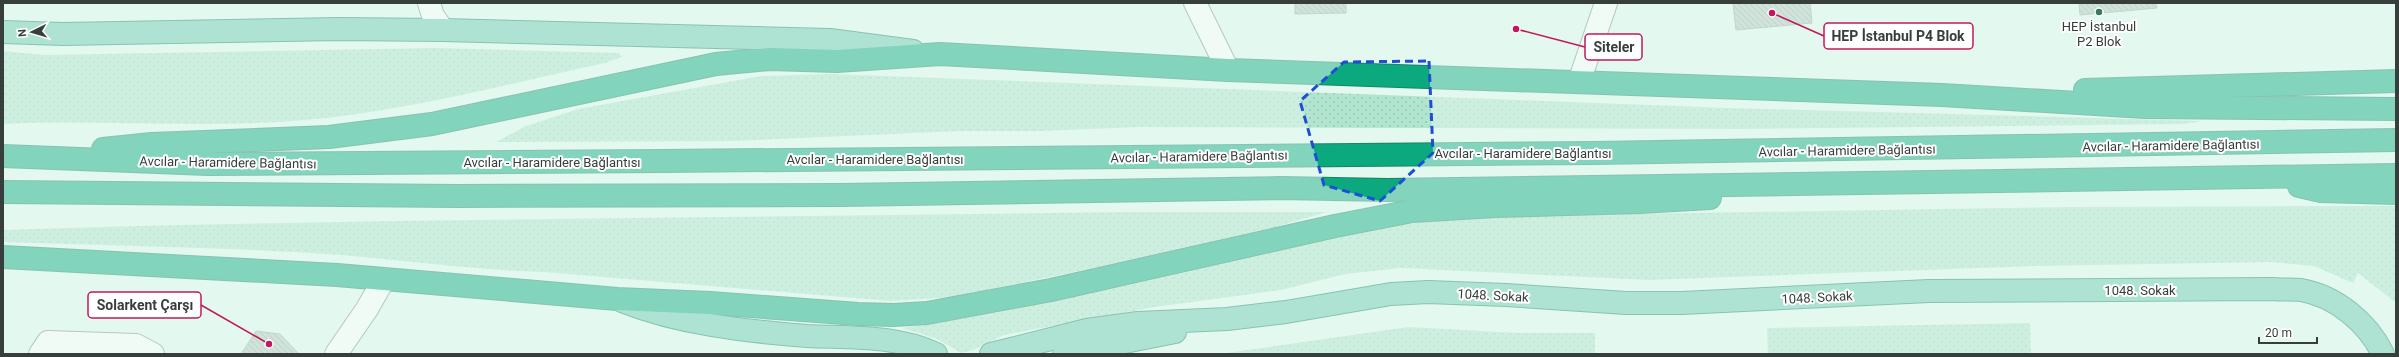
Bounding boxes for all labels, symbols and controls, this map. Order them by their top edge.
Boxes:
marker: HEP İstanbul P2 Blok [2094,7,2104,17]
north arrow [12,12,52,52]
place label: HEP İstanbul P2 Blok [2062,19,2136,49]
callout: HEP İstanbul P4 Blok [1824,23,1973,49]
text: N [16,28,29,37]
text: HEP İstanbul P4 Blok [1831,28,1965,44]
callout: Siteler [1585,34,1642,60]
text: Siteler [1593,39,1635,55]
street label: Avcılar - Haramidere Bağlantısı [2082,136,2260,155]
street label: Avcılar - Haramidere Bağlantısı [1758,141,1936,160]
street label: Avcılar - Haramidere Bağlantısı [1434,146,1612,161]
street label: Avcılar - Haramidere Bağlantısı [1110,147,1288,166]
street label: Avcılar - Haramidere Bağlantısı [786,152,964,167]
street label: Avcılar - Haramidere Bağlantısı [139,153,317,172]
street label: Avcılar - Haramidere Bağlantısı [463,155,641,170]
street label: 1048. Sokak [2104,283,2176,298]
street label: 1048. Sokak [1457,286,1529,305]
street label: 1048. Sokak [1781,288,1853,307]
callout: Solarkent Çarşı [88,292,201,318]
text: Solarkent Çarşı [97,297,193,313]
scale bar [2259,319,2317,345]
text: 20 m [2265,326,2292,340]

